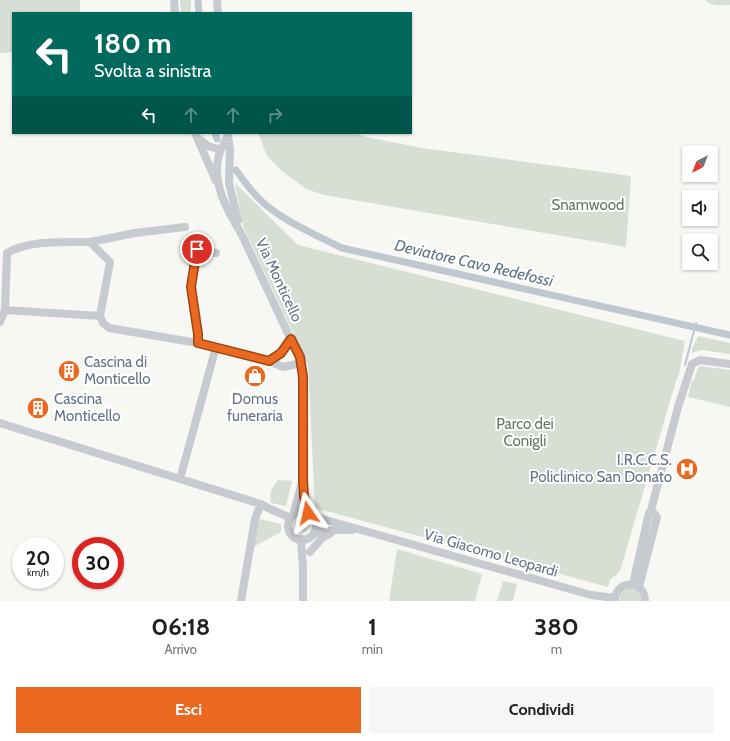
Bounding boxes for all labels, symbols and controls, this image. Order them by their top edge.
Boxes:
text: 180 m [94,26,172,60]
icon: left [28,28,80,80]
text: Svolta a sinistra [94,60,211,82]
icon: left [138,104,160,126]
icon: ahead [180,104,202,126]
icon: ahead [222,104,244,126]
icon: right [264,104,286,126]
north arrow [682,146,718,182]
map controls [682,146,718,270]
button: sound [682,190,718,226]
park label: Snamwood [552,196,624,214]
pin [180,232,214,266]
button: search [682,234,718,270]
street label: Via Monticello [252,235,306,325]
water label: Deviatore Cavo Redefossi [393,236,556,291]
icon: arrive [186,238,208,260]
place label: Cascina di Monticello [84,353,150,388]
building icon: Cascina di Monticello [56,358,82,384]
shop icon: Domus funeraria [242,363,268,389]
place label: Cascina Monticello [54,390,120,425]
place label: Domus funeraria [227,390,284,425]
building icon: Cascina Monticello [25,395,51,421]
park label: Parco dei Conigli [496,415,554,450]
place label: I.R.C.C.S. Policlinico San Donato [530,451,672,486]
hospital icon: I.R.C.C.S. Policlinico San Donato [674,456,700,482]
position arrow [287,492,329,534]
street label: Via Giacomo Leopardi [422,525,560,581]
speed limit sign: 30 [72,537,124,589]
text: 20 [26,546,50,570]
text: km/h [27,566,49,579]
text: 06:18 [151,612,210,641]
text: 1 [368,612,377,641]
text: 380 [534,612,579,641]
text: Arrivo [165,641,197,657]
text: min [362,641,383,657]
text: m [551,641,562,657]
button: Esci [16,687,361,733]
button: Condividi [369,687,714,733]

